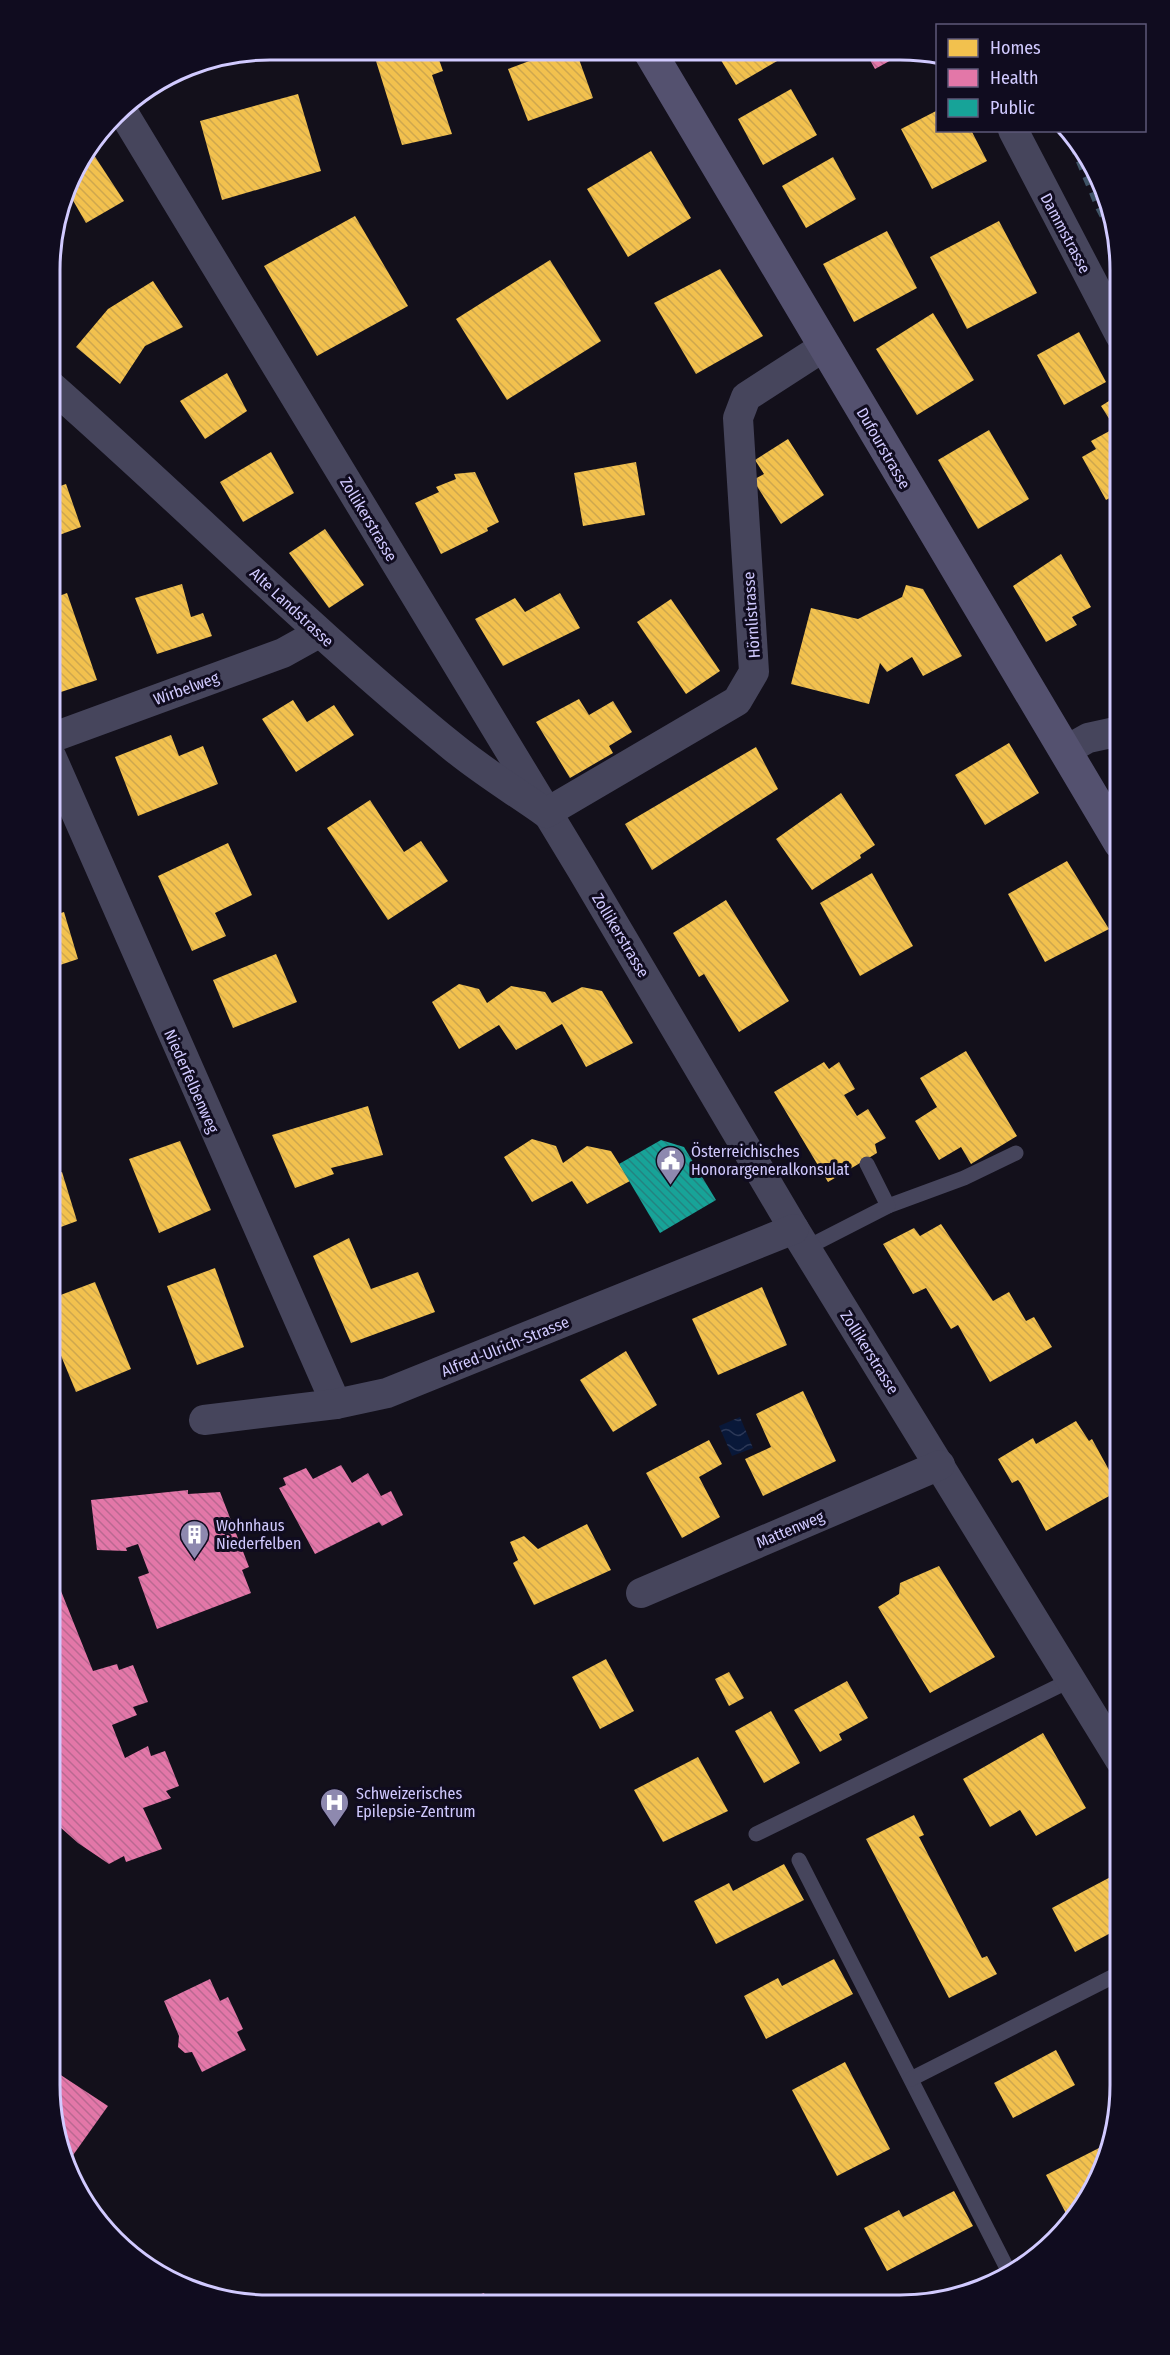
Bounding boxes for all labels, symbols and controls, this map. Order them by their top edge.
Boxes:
legend [936,24,1146,132]
text: Homes [990,37,1041,59]
text: Health [990,67,1038,89]
text: Public [990,97,1035,119]
street label: Dammstrasse [1037,190,1095,277]
street label: Dufourstrasse [853,404,915,492]
street label: Zollikerstrasse [336,474,401,565]
street label: Alte Landstrasse [246,564,337,651]
street label: Hörnlistrasse [739,571,764,659]
street label: Wirbelweg [151,668,222,709]
street label: Zollikerstrasse [588,890,653,981]
street label: Niederfelbenweg [160,1026,223,1136]
place label: Österreichisches Honorargeneralkonsulat [691,1142,850,1179]
public building icon: Österreichisches Honorargeneralkonsulat [654,1144,686,1186]
street label: Zollikerstrasse [836,1307,903,1398]
street label: Alfred-Ulrich-Strasse [438,1312,572,1381]
street label: Mattenweg [753,1507,827,1552]
place label: Wohnhaus Niederfelben [216,1516,301,1553]
building icon: Wohnhaus Niederfelben [179,1518,211,1560]
place label: Schweizerisches Epilepsie-Zentrum [356,1784,476,1821]
hospital icon: Schweizerisches Epilepsie-Zentrum [319,1786,351,1828]

